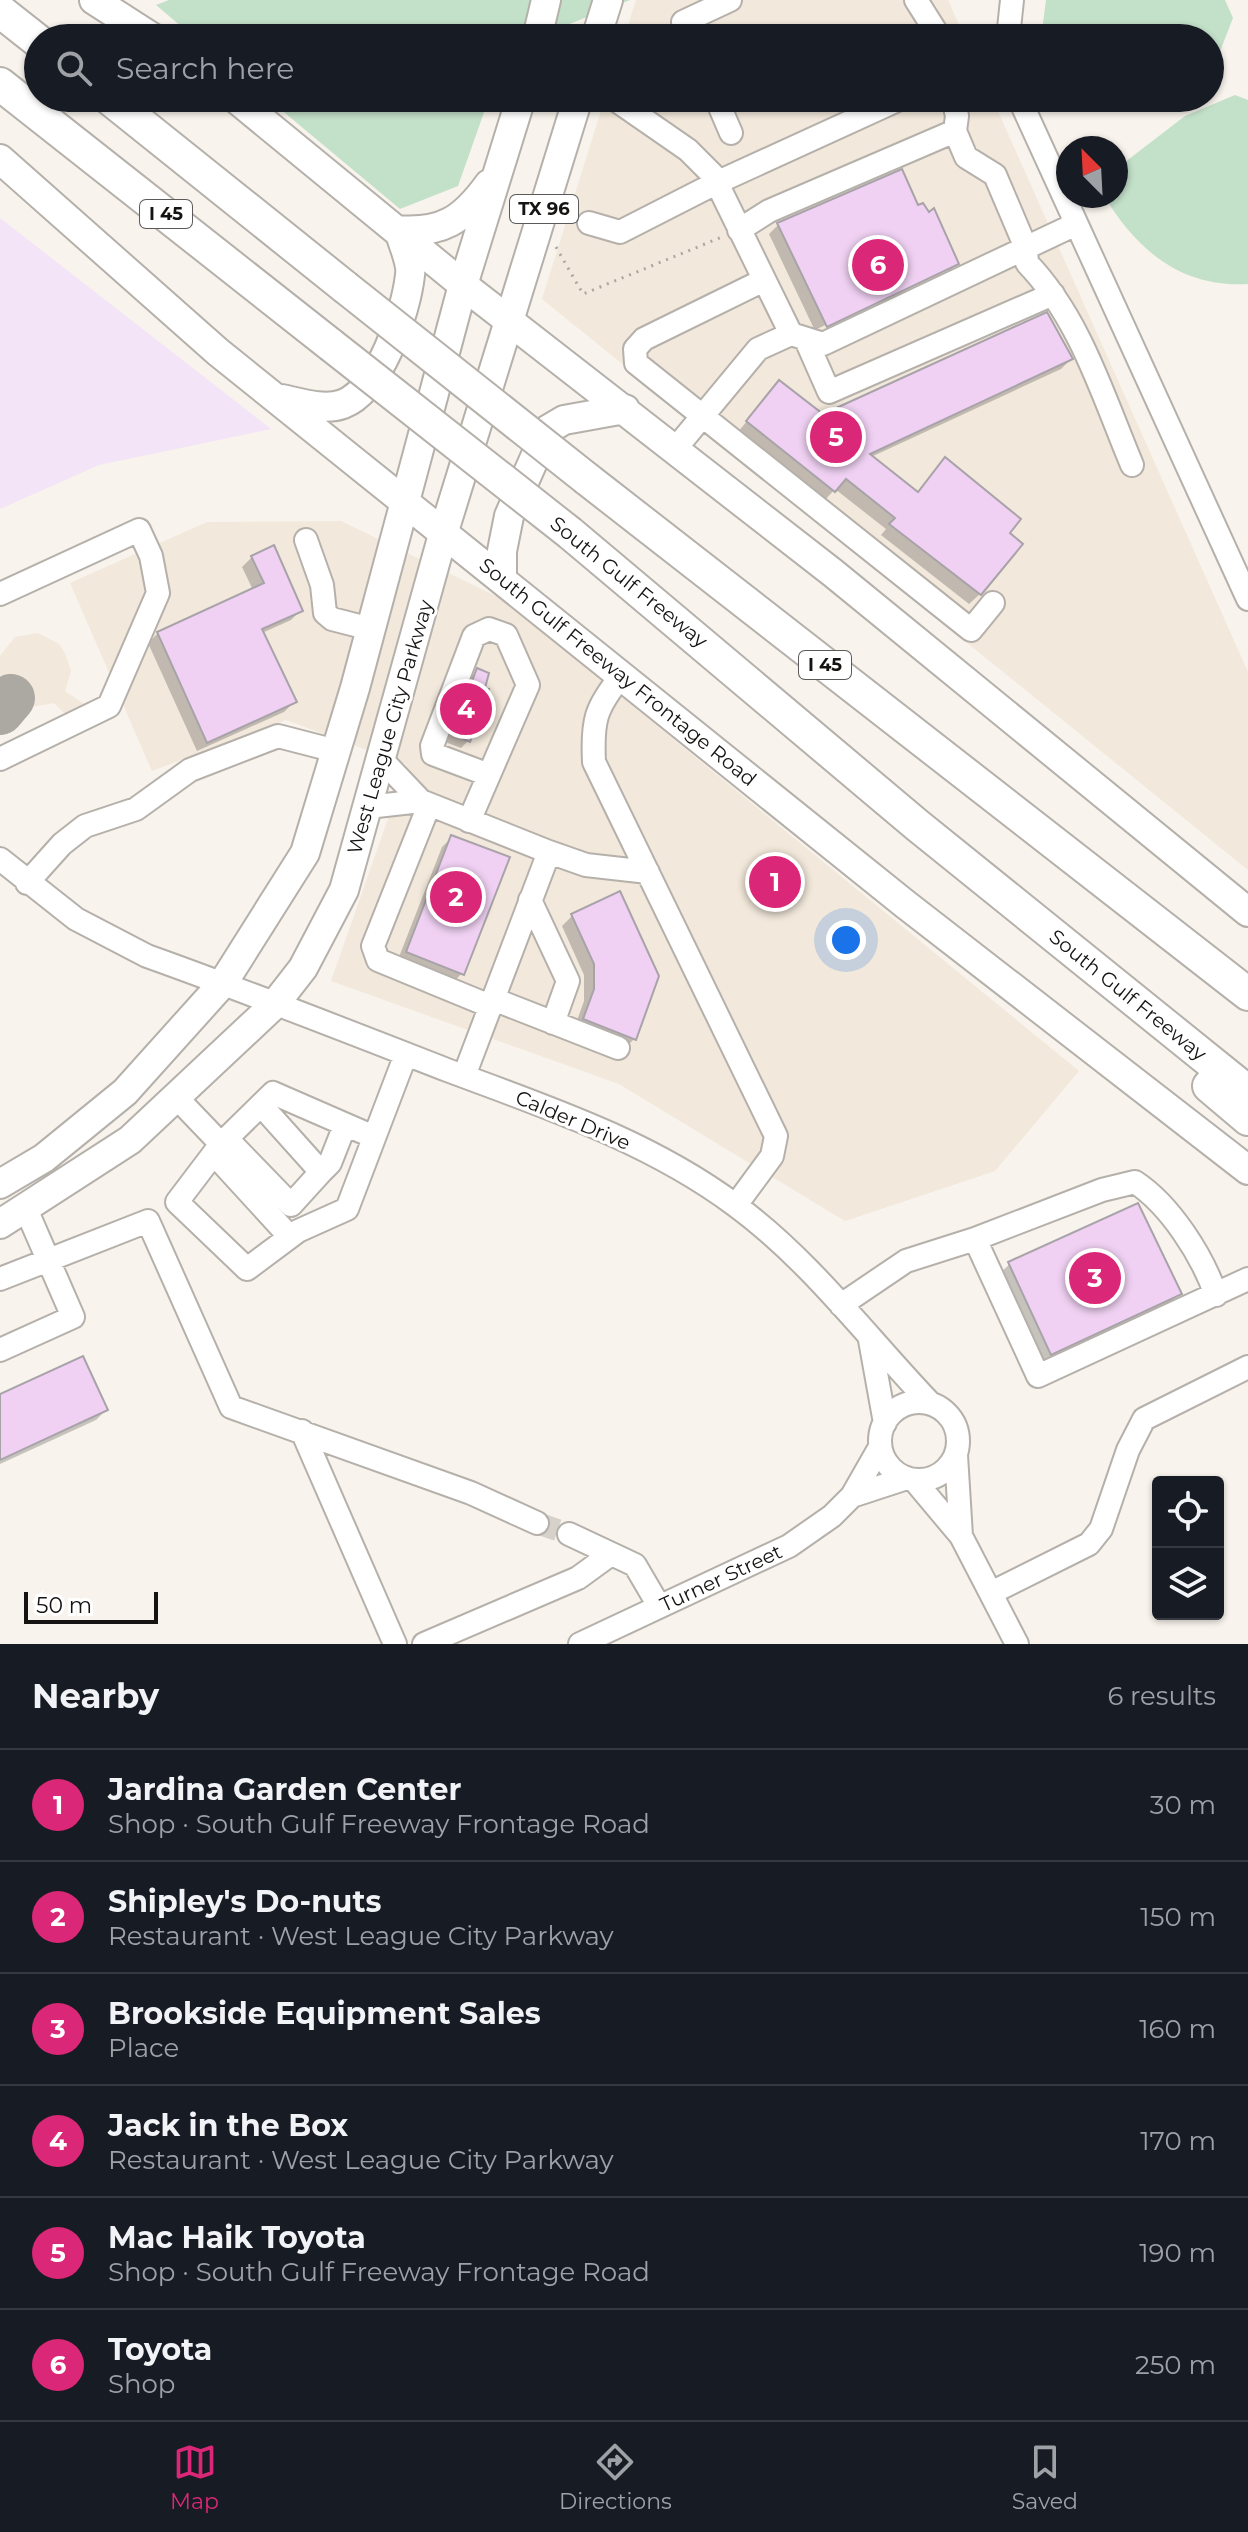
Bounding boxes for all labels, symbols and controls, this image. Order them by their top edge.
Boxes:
search box [24,24,1224,112]
icon: search [52,46,96,90]
text: Search here [116,50,294,87]
north arrow [1056,136,1128,208]
road number: TX 96 [510,195,578,223]
road number: I 45 [140,200,192,228]
pin: 6 [852,235,904,295]
pin: 5 [810,407,862,467]
street label: South Gulf Freeway [546,511,712,653]
street label: South Gulf Freeway Frontage Road [475,553,761,791]
street label: West League City Parkway [342,597,438,857]
road number: I 45 [799,651,851,679]
pin: 4 [440,679,492,739]
pin: 1 [749,852,801,912]
pin: 2 [430,867,482,927]
your location [826,920,866,960]
street label: South Gulf Freeway [1045,924,1211,1066]
street label: Calder Drive [512,1085,634,1155]
pin: 3 [1069,1248,1121,1308]
map controls [1152,1476,1224,1620]
button: locate [1152,1476,1224,1548]
street label: Turner Street [656,1539,786,1617]
button: layers [1152,1548,1224,1620]
scale bar [24,1588,158,1624]
text: 50 m [36,1592,92,1619]
text: Nearby [32,1675,159,1717]
text: 6 results [1107,1680,1216,1712]
text: Jardina Garden Center [108,1771,461,1808]
text: 1 [53,1789,63,1821]
text: 30 m [1150,1789,1216,1821]
text: Shop · South Gulf Freeway Frontage Road [108,1808,650,1840]
text: Shipley's Do-nuts [108,1883,381,1920]
text: 2 [50,1901,66,1933]
text: 150 m [1140,1901,1216,1933]
text: Restaurant · West League City Parkway [108,1920,614,1952]
text: Brookside Equipment Sales [108,1995,541,2032]
text: 3 [50,2013,66,2045]
text: 160 m [1139,2013,1216,2045]
text: Place [108,2032,179,2064]
text: Jack in the Box [108,2107,348,2144]
text: 4 [49,2125,67,2157]
text: 170 m [1140,2125,1216,2157]
text: Restaurant · West League City Parkway [108,2144,614,2176]
text: Mac Haik Toyota [108,2219,366,2256]
text: 5 [50,2237,66,2269]
text: 190 m [1139,2237,1216,2269]
text: Shop · South Gulf Freeway Frontage Road [108,2256,650,2288]
text: Toyota [108,2331,212,2368]
text: 6 [50,2349,66,2381]
text: 250 m [1135,2349,1216,2381]
text: Shop [108,2368,176,2400]
tab: Map [170,2440,219,2515]
tab: Directions [559,2440,672,2515]
tab: Saved [1012,2440,1078,2515]

